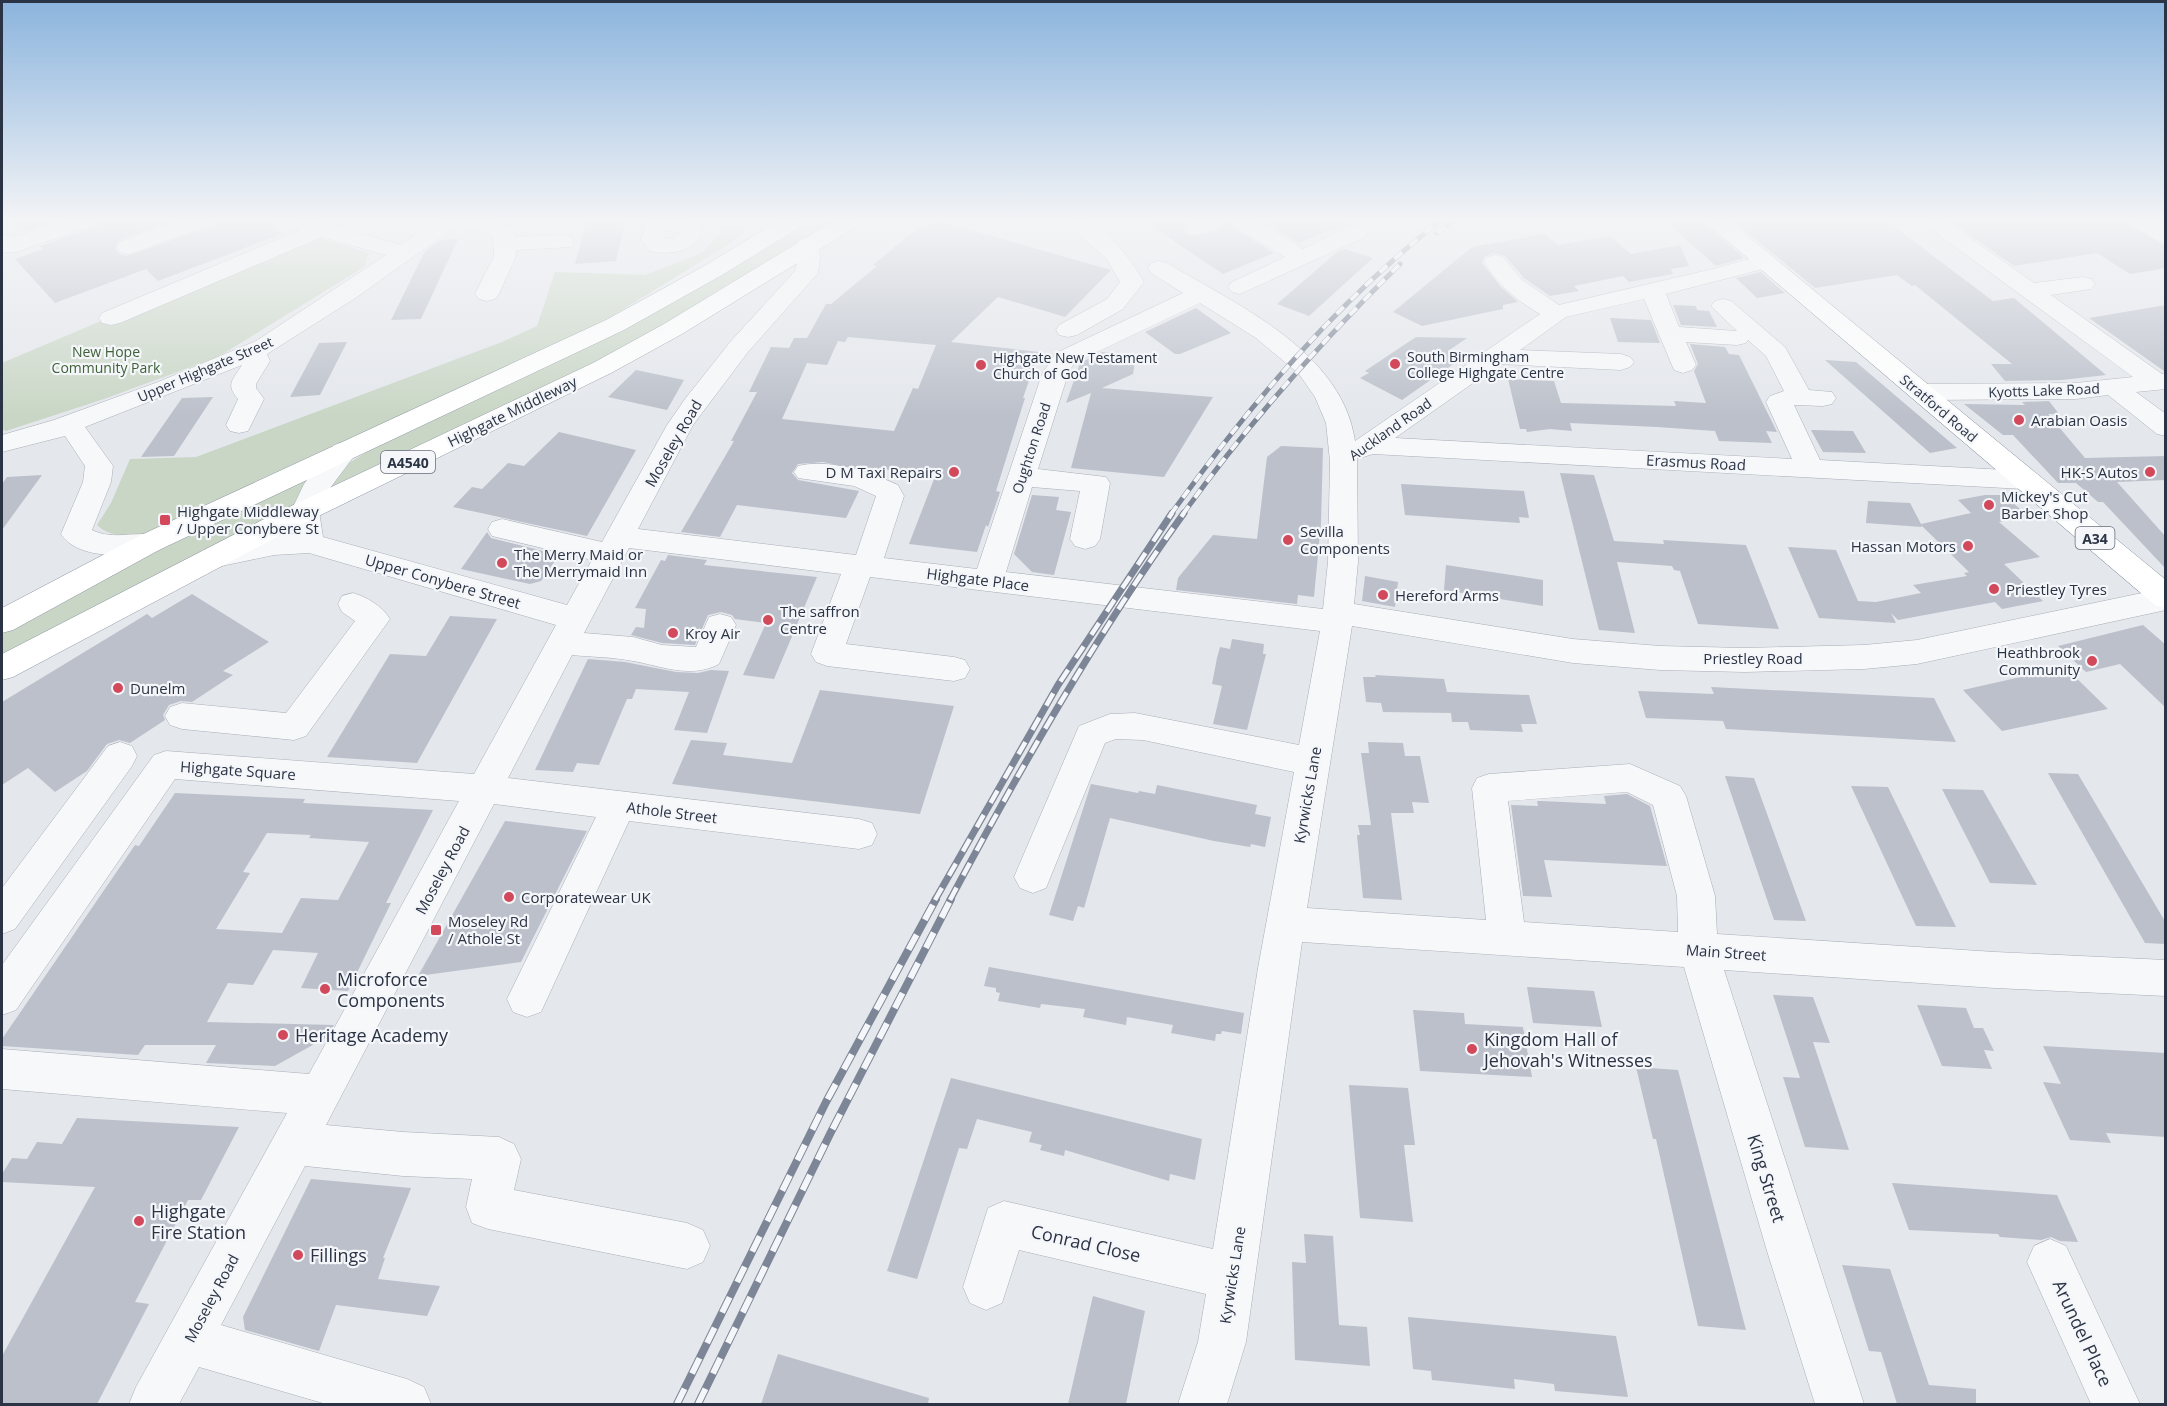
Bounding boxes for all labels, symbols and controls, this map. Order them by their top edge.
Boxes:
street label: Upper Highgate Street [134,332,276,406]
park label: New Hope Community Park [52,342,161,377]
place label: South Birmingham College Highgate Centre [1407,347,1564,382]
place label: Highgate New Testament Church of God [993,348,1157,383]
marker: South Birmingham College Highgate Centre [1388,357,1402,371]
marker: Highgate New Testament Church of God [974,358,988,372]
street label: Stratford Road [1896,370,1982,446]
street label: Highgate Middleway [444,371,580,451]
street label: Kyotts Lake Road [1988,379,2100,401]
street label: Auckland Road [1345,393,1435,465]
street label: Moseley Road [640,396,706,490]
street label: Oughton Road [1007,400,1055,496]
place label: Arabian Oasis [2031,410,2127,430]
marker: Arabian Oasis [2012,413,2026,427]
street label: Erasmus Road [1646,449,1746,475]
road number: A4540 [381,451,435,473]
place label: D M Taxi Repairs [825,462,942,482]
place label: HK-S Autos [2061,462,2138,482]
marker: D M Taxi Repairs [947,465,961,479]
marker: HK-S Autos [2143,465,2157,479]
place label: Mickey's Cut Barber Shop [2001,486,2088,523]
marker: Mickey's Cut Barber Shop [1982,498,1996,512]
place label: Highgate Middleway / Upper Conybere St [177,501,319,538]
marker: Highgate Middleway / Upper Conybere St [158,513,172,527]
place label: Sevilla Components [1300,521,1390,558]
road number: A34 [2076,527,2114,549]
marker: Sevilla Components [1281,533,1295,547]
place label: Hassan Motors [1851,536,1956,556]
marker: Hassan Motors [1961,539,1975,553]
place label: The Merry Maid or The Merrymaid Inn [514,544,647,581]
street label: Upper Conybere Street [363,549,523,613]
marker: The Merry Maid or The Merrymaid Inn [495,556,509,570]
street label: Highgate Place [926,563,1030,595]
place label: Priestley Tyres [2006,579,2107,599]
marker: Priestley Tyres [1987,582,2001,596]
place label: Hereford Arms [1395,585,1499,605]
marker: Hereford Arms [1376,588,1390,602]
place label: The saffron Centre [780,601,860,638]
marker: The saffron Centre [761,613,775,627]
place label: Kroy Air [685,623,740,643]
marker: Kroy Air [666,626,680,640]
place label: Heathbrook Community [1996,642,2080,679]
street label: Priestley Road [1703,648,1803,668]
marker: Heathbrook Community [2085,654,2099,668]
place label: Dunelm [130,678,185,698]
marker: Dunelm [111,681,125,695]
street label: Kyrwicks Lane [1289,745,1325,845]
street label: Highgate Square [180,756,296,784]
street label: Athole Street [626,797,718,827]
street label: Moseley Road [410,822,474,918]
place label: Corporatewear UK [521,887,651,907]
marker: Corporatewear UK [502,890,516,904]
place label: Moseley Rd / Athole St [448,911,528,948]
marker: Moseley Rd / Athole St [429,923,443,937]
street label: Main Street [1685,939,1767,965]
place label: Microforce Components [337,967,445,1012]
marker: Microforce Components [318,982,332,996]
place label: Heritage Academy [295,1023,449,1047]
place label: Kingdom Hall of Jehovah's Witnesses [1482,1027,1653,1072]
marker: Heritage Academy [276,1028,290,1042]
marker: Kingdom Hall of Jehovah's Witnesses [1465,1042,1479,1056]
street label: King Street [1742,1131,1792,1225]
place label: Highgate Fire Station [151,1199,246,1244]
marker: Highgate Fire Station [132,1214,146,1228]
street label: Conrad Close [1029,1219,1143,1267]
street label: Kyrwicks Lane [1214,1225,1250,1325]
place label: Fillings [310,1243,367,1267]
marker: Fillings [291,1248,305,1262]
street label: Moseley Road [179,1250,243,1346]
street label: Arundel Place [2048,1276,2118,1390]

